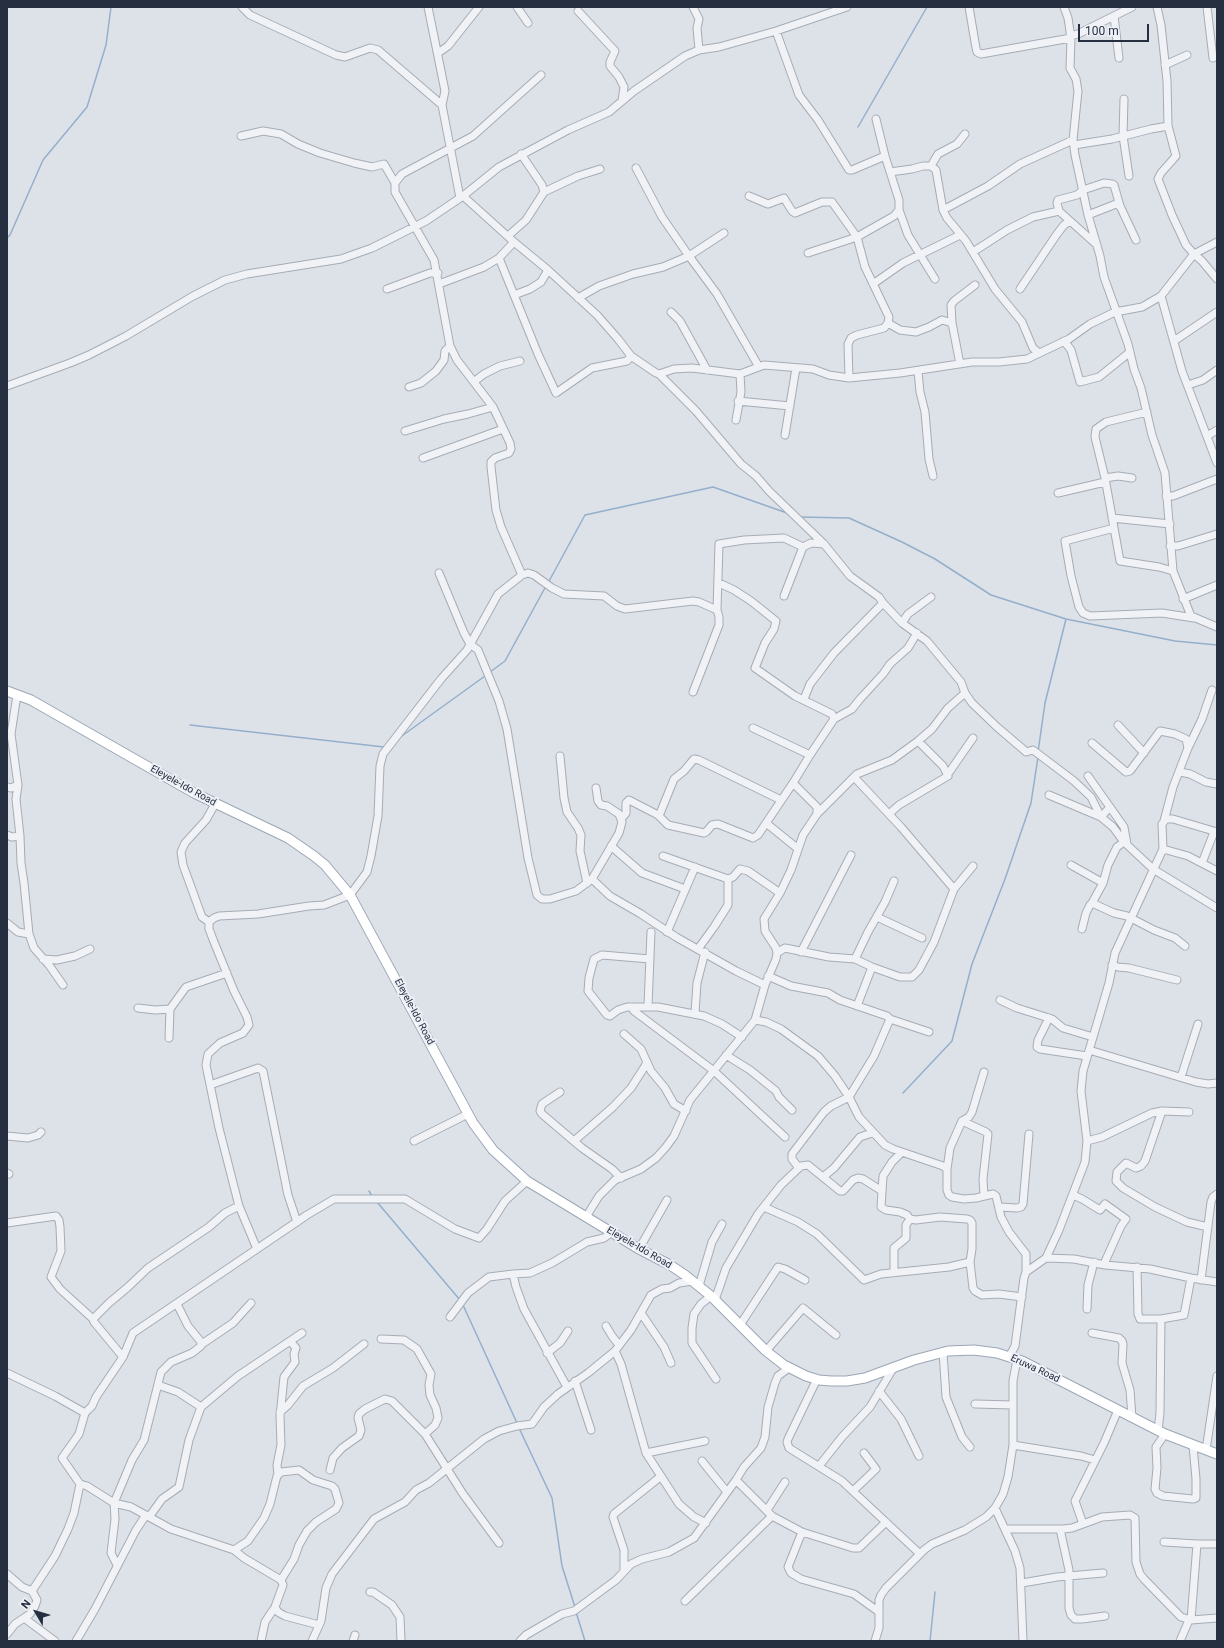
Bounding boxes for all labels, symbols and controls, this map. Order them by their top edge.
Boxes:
scale bar [1080,16,1151,42]
text: 100 m [1085,24,1119,38]
street label: Eleyele-Ido Road [148,763,218,809]
street label: Eleyele-Ido Road [391,977,437,1047]
street label: Eleyele-Ido Road [604,1224,674,1272]
street label: Eruwa Road [1008,1352,1062,1386]
north arrow [16,1592,56,1632]
text: N [19,1597,34,1611]

